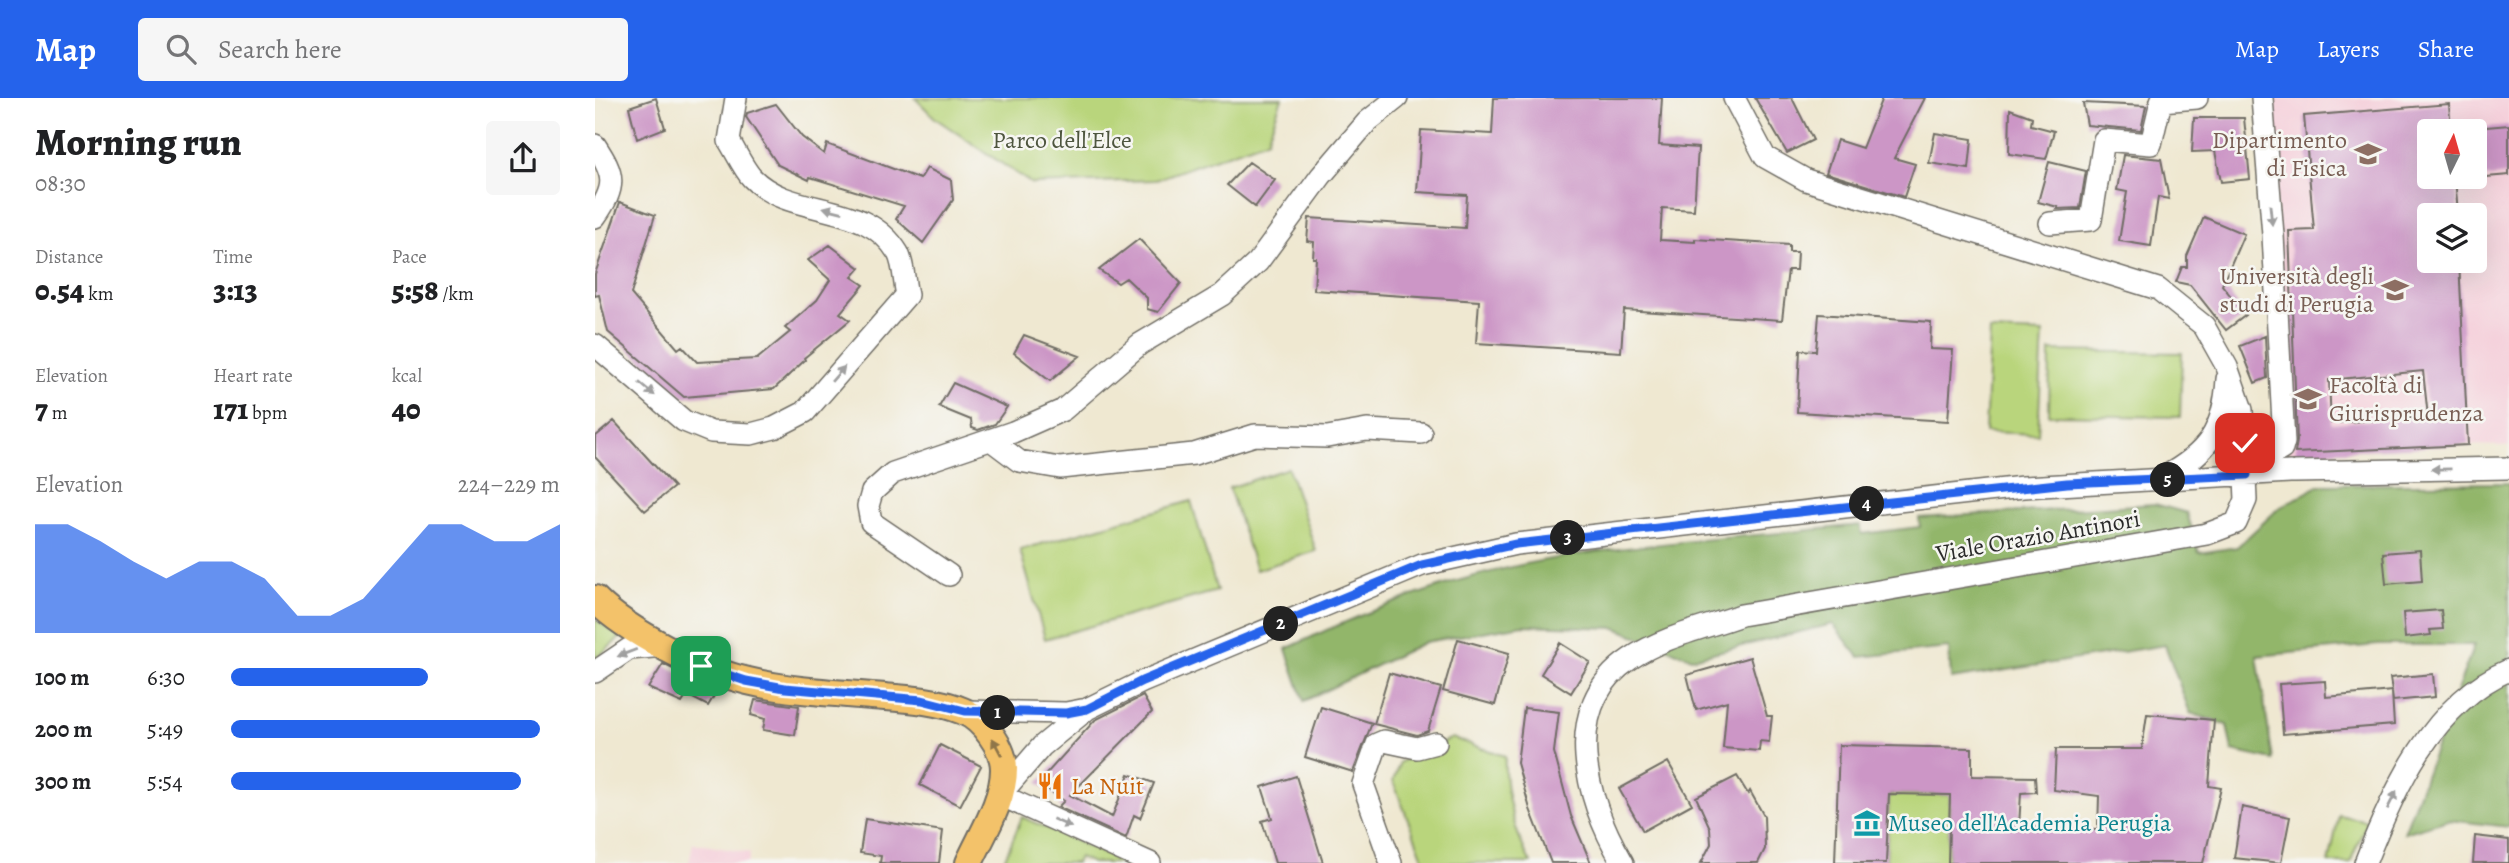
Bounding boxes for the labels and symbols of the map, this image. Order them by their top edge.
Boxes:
north arrow [2417,119,2487,189]
park label: Parco dell'Elce [992,124,1132,156]
place label: Dipartimento di Fisica [2212,124,2348,184]
school or university icon: Dipartimento di Fisica [2353,139,2383,169]
one-way arrow [822,204,844,215]
one-way arrow [2266,204,2277,226]
place label: Università degli studi di Perugia [2220,260,2375,320]
school or university icon: Università degli studi di Perugia [2380,275,2410,305]
one-way arrow [830,365,845,382]
place label: Facoltà di Giurisprudenza [2329,369,2485,429]
one-way arrow [638,381,656,397]
school or university icon: Facoltà di Giurisprudenza [2293,384,2323,414]
pin [2215,413,2275,473]
pin: 5 [2151,462,2185,498]
one-way arrow [2430,464,2452,475]
pin: 4 [1849,486,1885,522]
street label: Viale Orazio Antinori [1932,502,2143,570]
pin: 3 [1551,520,1585,556]
pin: 2 [1263,606,1299,642]
pin [671,636,731,696]
one-way arrow [617,647,638,658]
pin: 1 [981,696,1015,730]
one-way arrow [991,737,1003,757]
place label: La Nuit [1071,770,1144,802]
restaurant icon: La Nuit [1035,771,1065,801]
one-way arrow [2387,790,2398,810]
place label: Museo dell'Academia Perugia [1888,807,2172,839]
museum icon: Museo dell'Academia Perugia [1852,808,1882,838]
one-way arrow [1052,818,1073,829]

